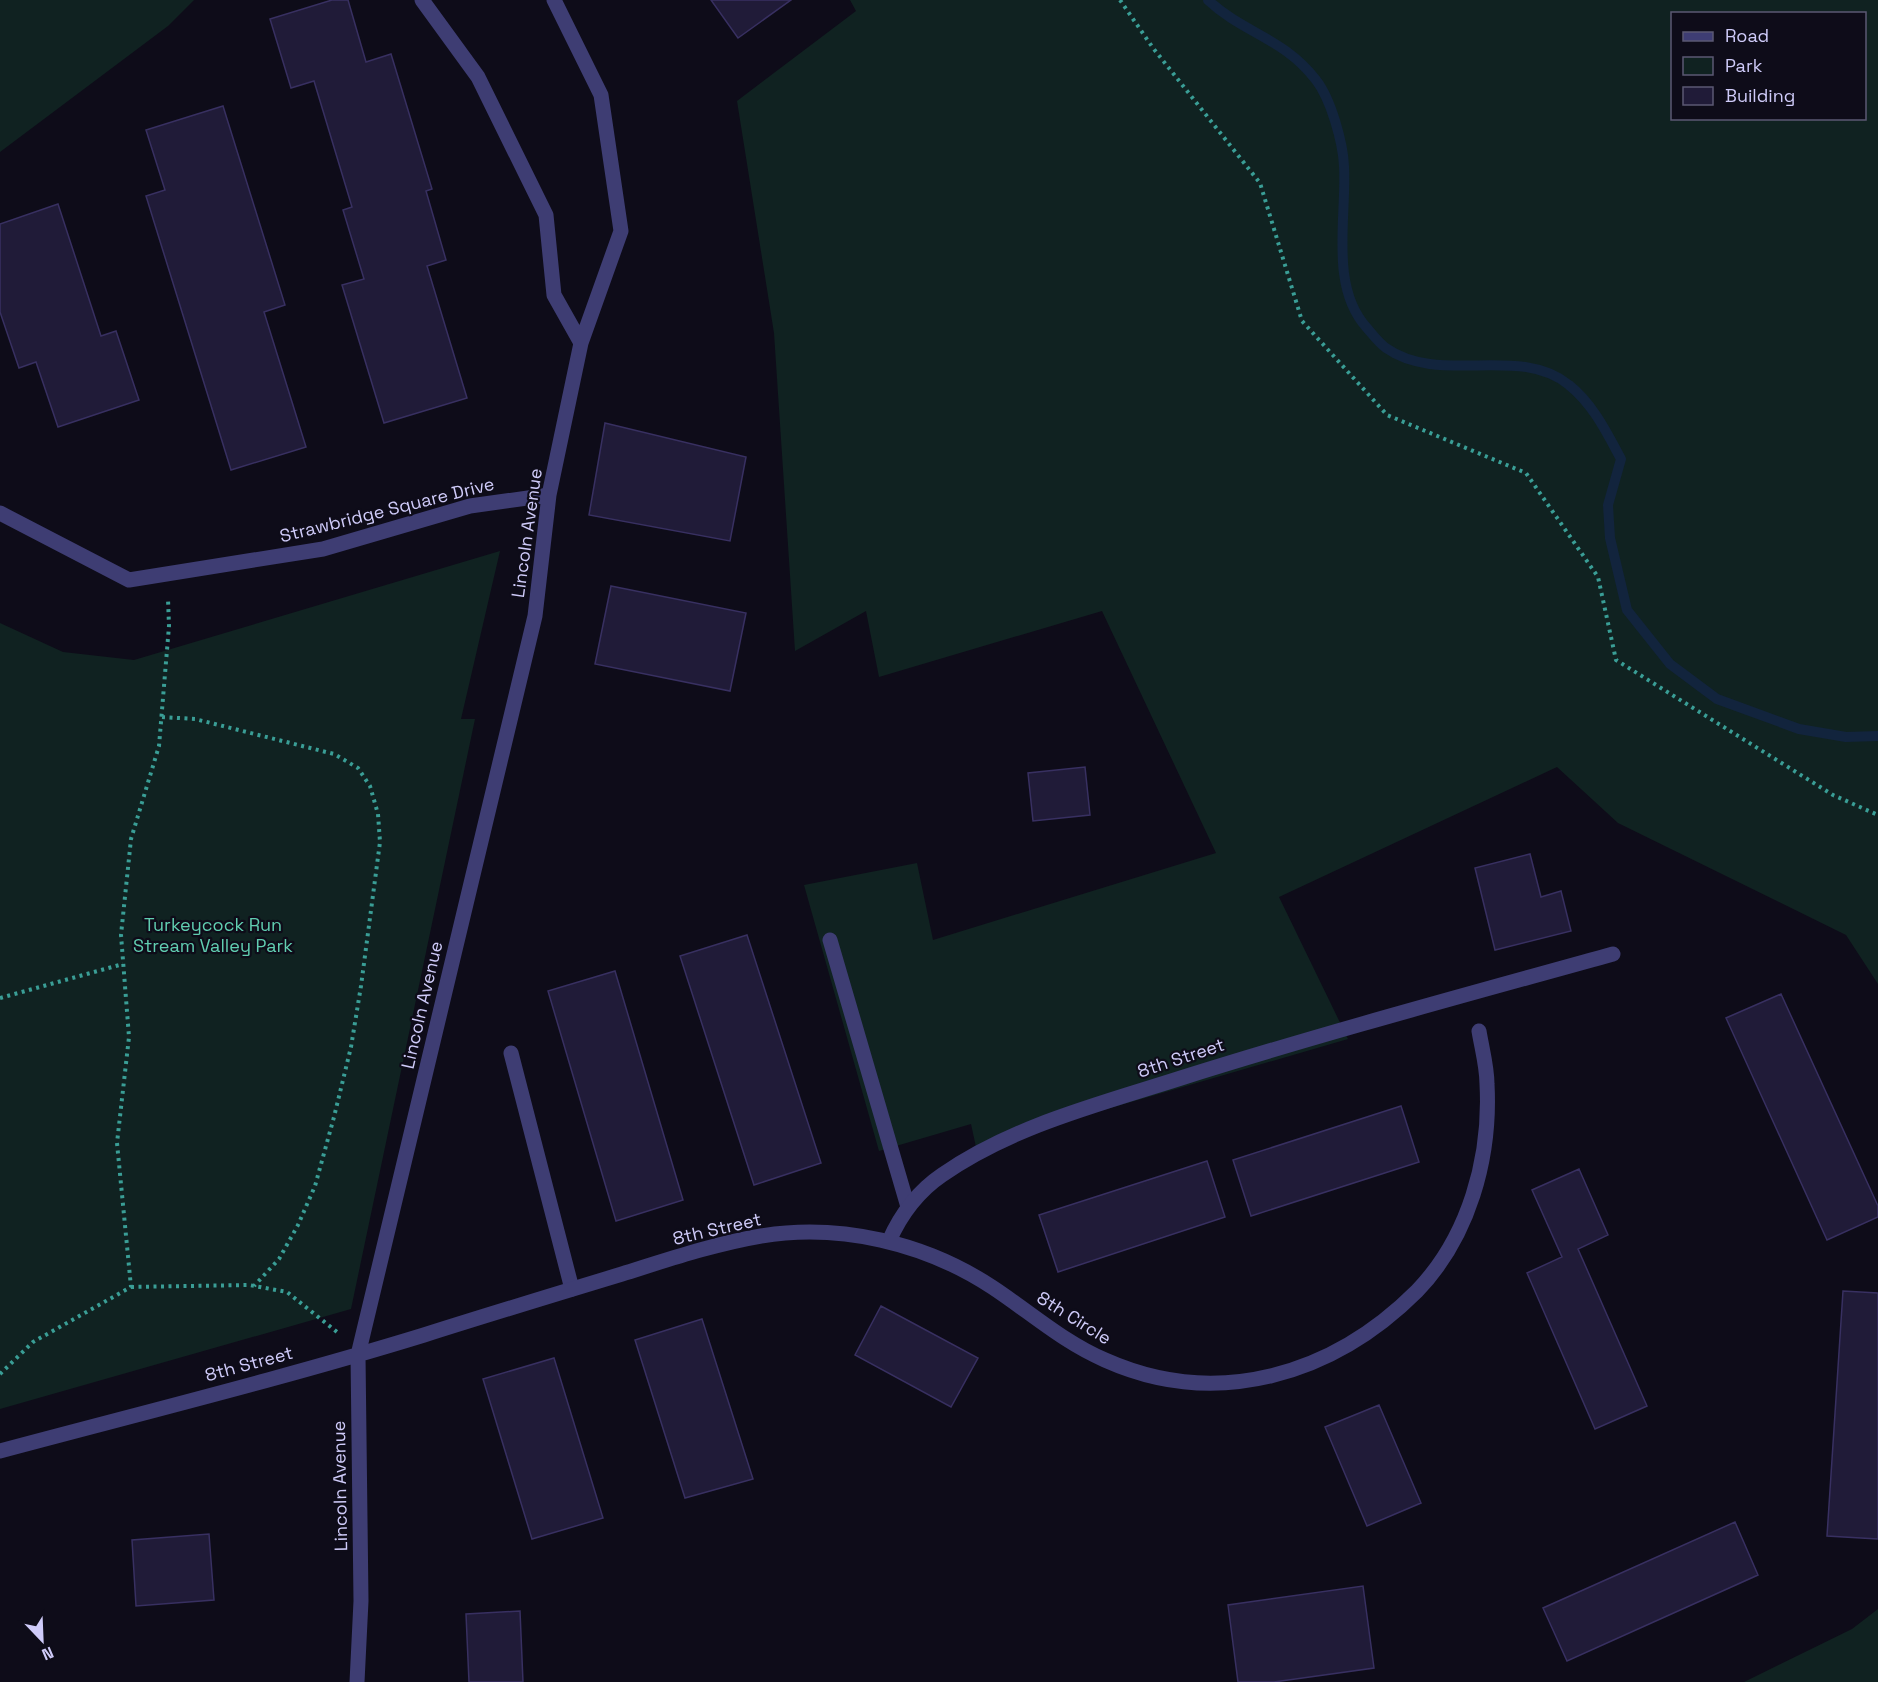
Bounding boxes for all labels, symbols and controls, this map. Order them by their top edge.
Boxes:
legend [1671,12,1866,120]
text: Road [1725,24,1769,47]
text: Park [1725,54,1763,77]
text: Building [1725,84,1795,107]
street label: Lincoln Avenue [506,467,547,599]
street label: Strawbridge Square Drive [277,472,497,547]
park label: Turkeycock Run Stream Valley Park [133,913,293,957]
street label: Lincoln Avenue [396,939,447,1071]
street label: 8th Street [1134,1033,1227,1082]
street label: 8th Street [670,1207,763,1250]
street label: 8th Circle [1033,1286,1116,1349]
street label: 8th Street [202,1341,295,1386]
street label: Lincoln Avenue [327,1421,352,1551]
north arrow [12,1610,72,1670]
text: N [39,1642,57,1665]

